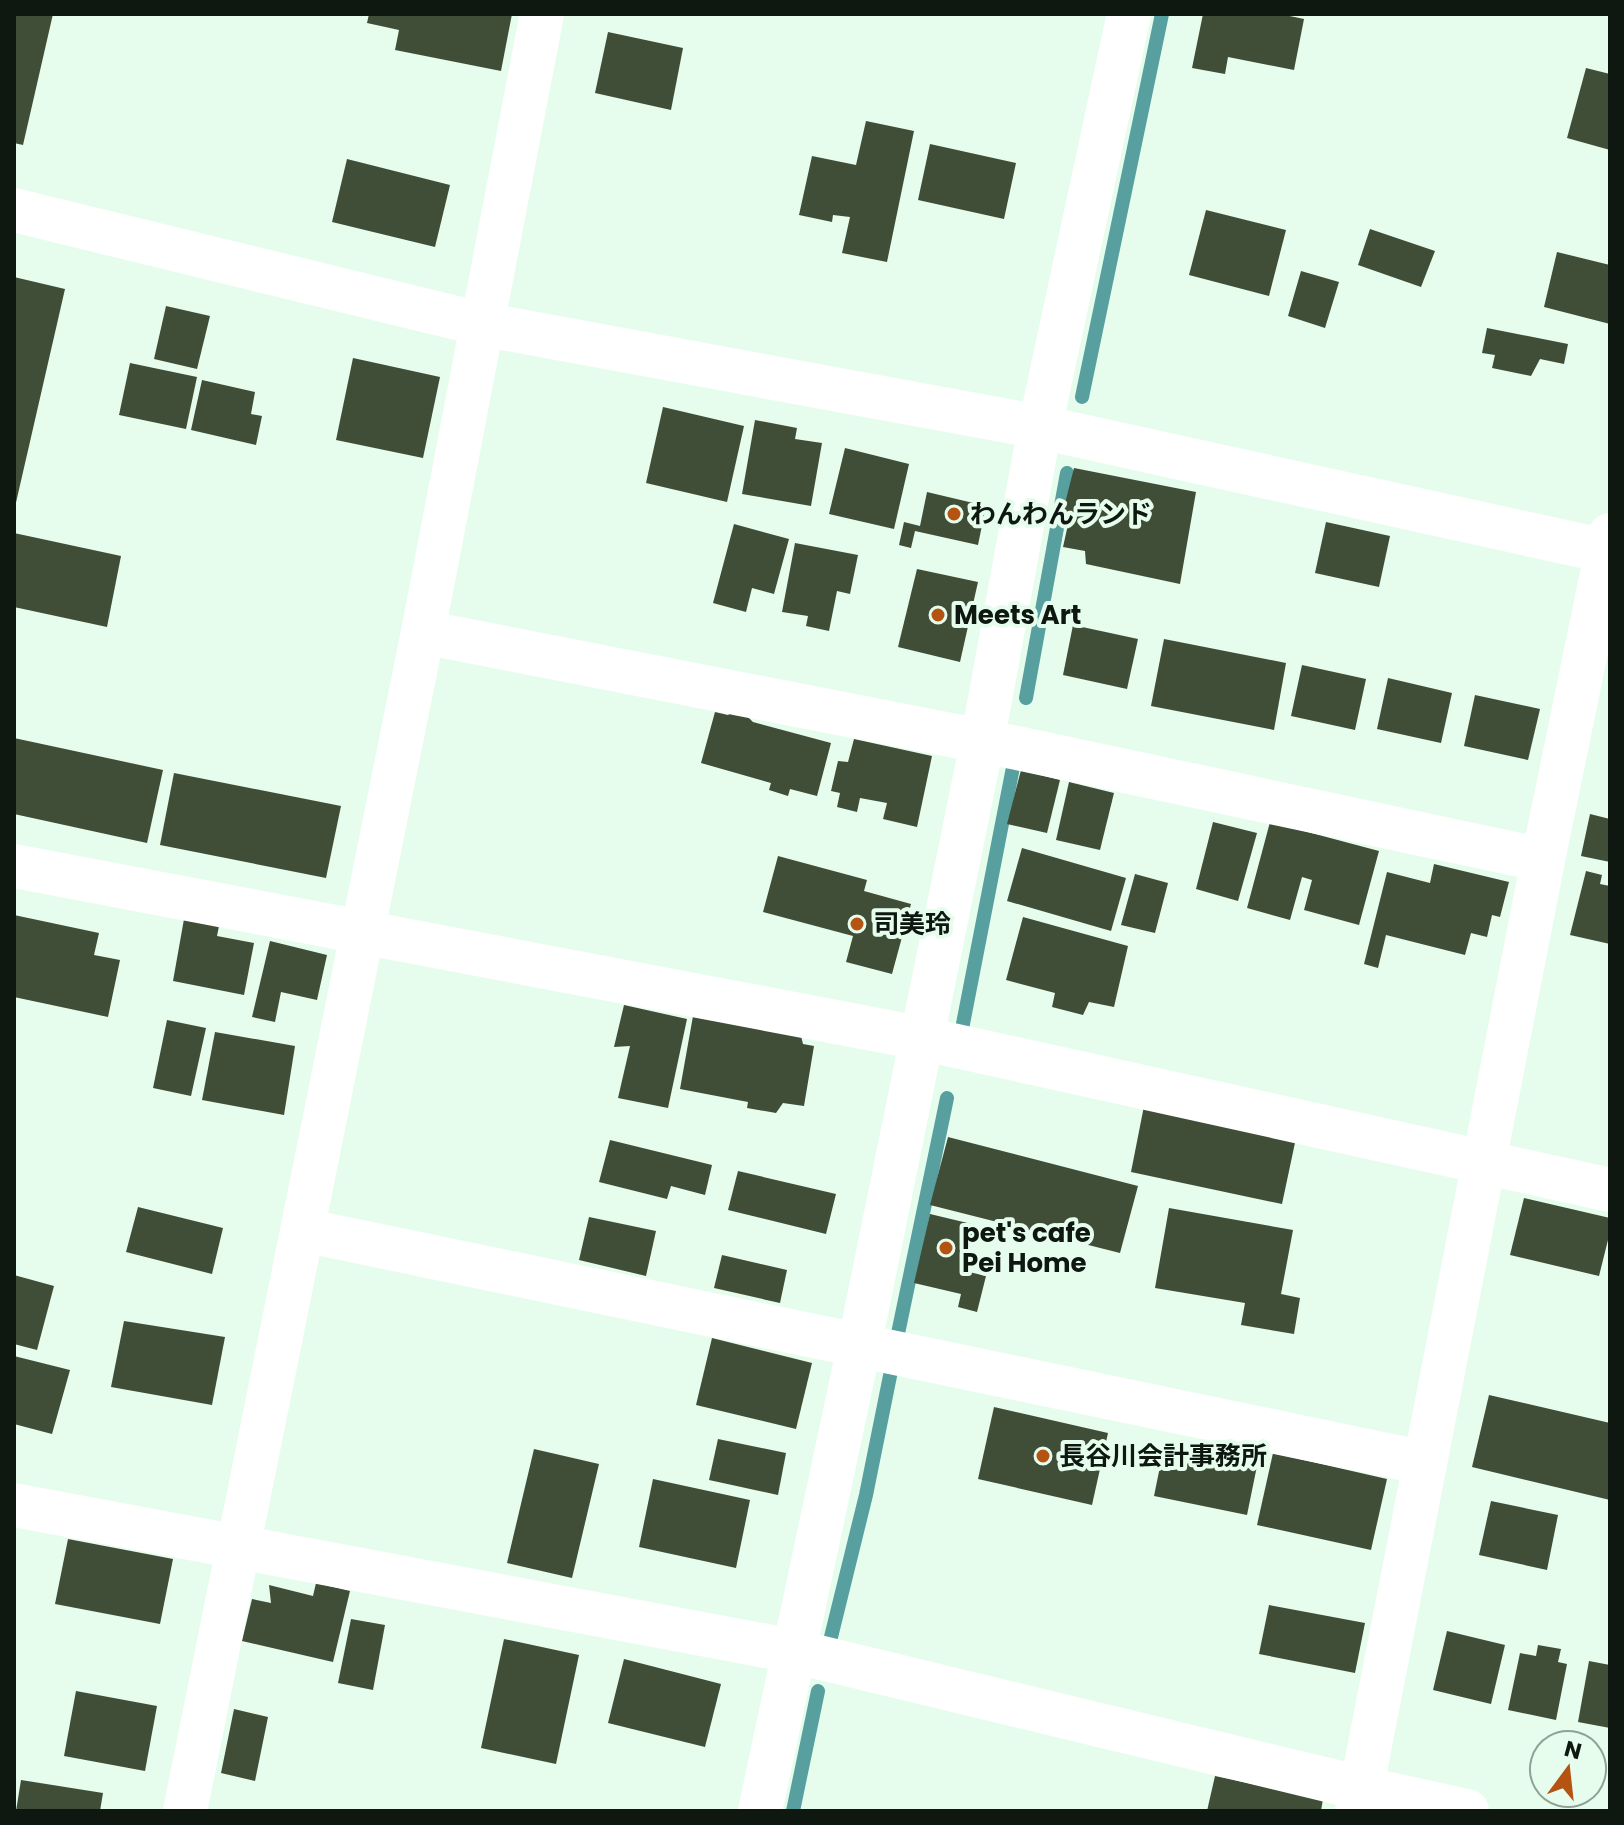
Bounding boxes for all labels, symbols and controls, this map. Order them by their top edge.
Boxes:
place label: わんわんランド [970,496,1152,532]
marker: わんわんランド [945,505,963,523]
place label: Meets Art [954,597,1081,633]
marker: Meets Art [929,606,947,624]
place label: 司美玲 [873,906,951,942]
marker: 司美玲 [848,915,866,933]
place label: pet's cafe Pei Home [962,1215,1091,1281]
marker: pet's cafe Pei Home [937,1239,955,1257]
place label: 長谷川会計事務所 [1059,1438,1267,1474]
marker: 長谷川会計事務所 [1034,1447,1052,1465]
north arrow [1528,1729,1608,1809]
text: N [1561,1733,1585,1767]

